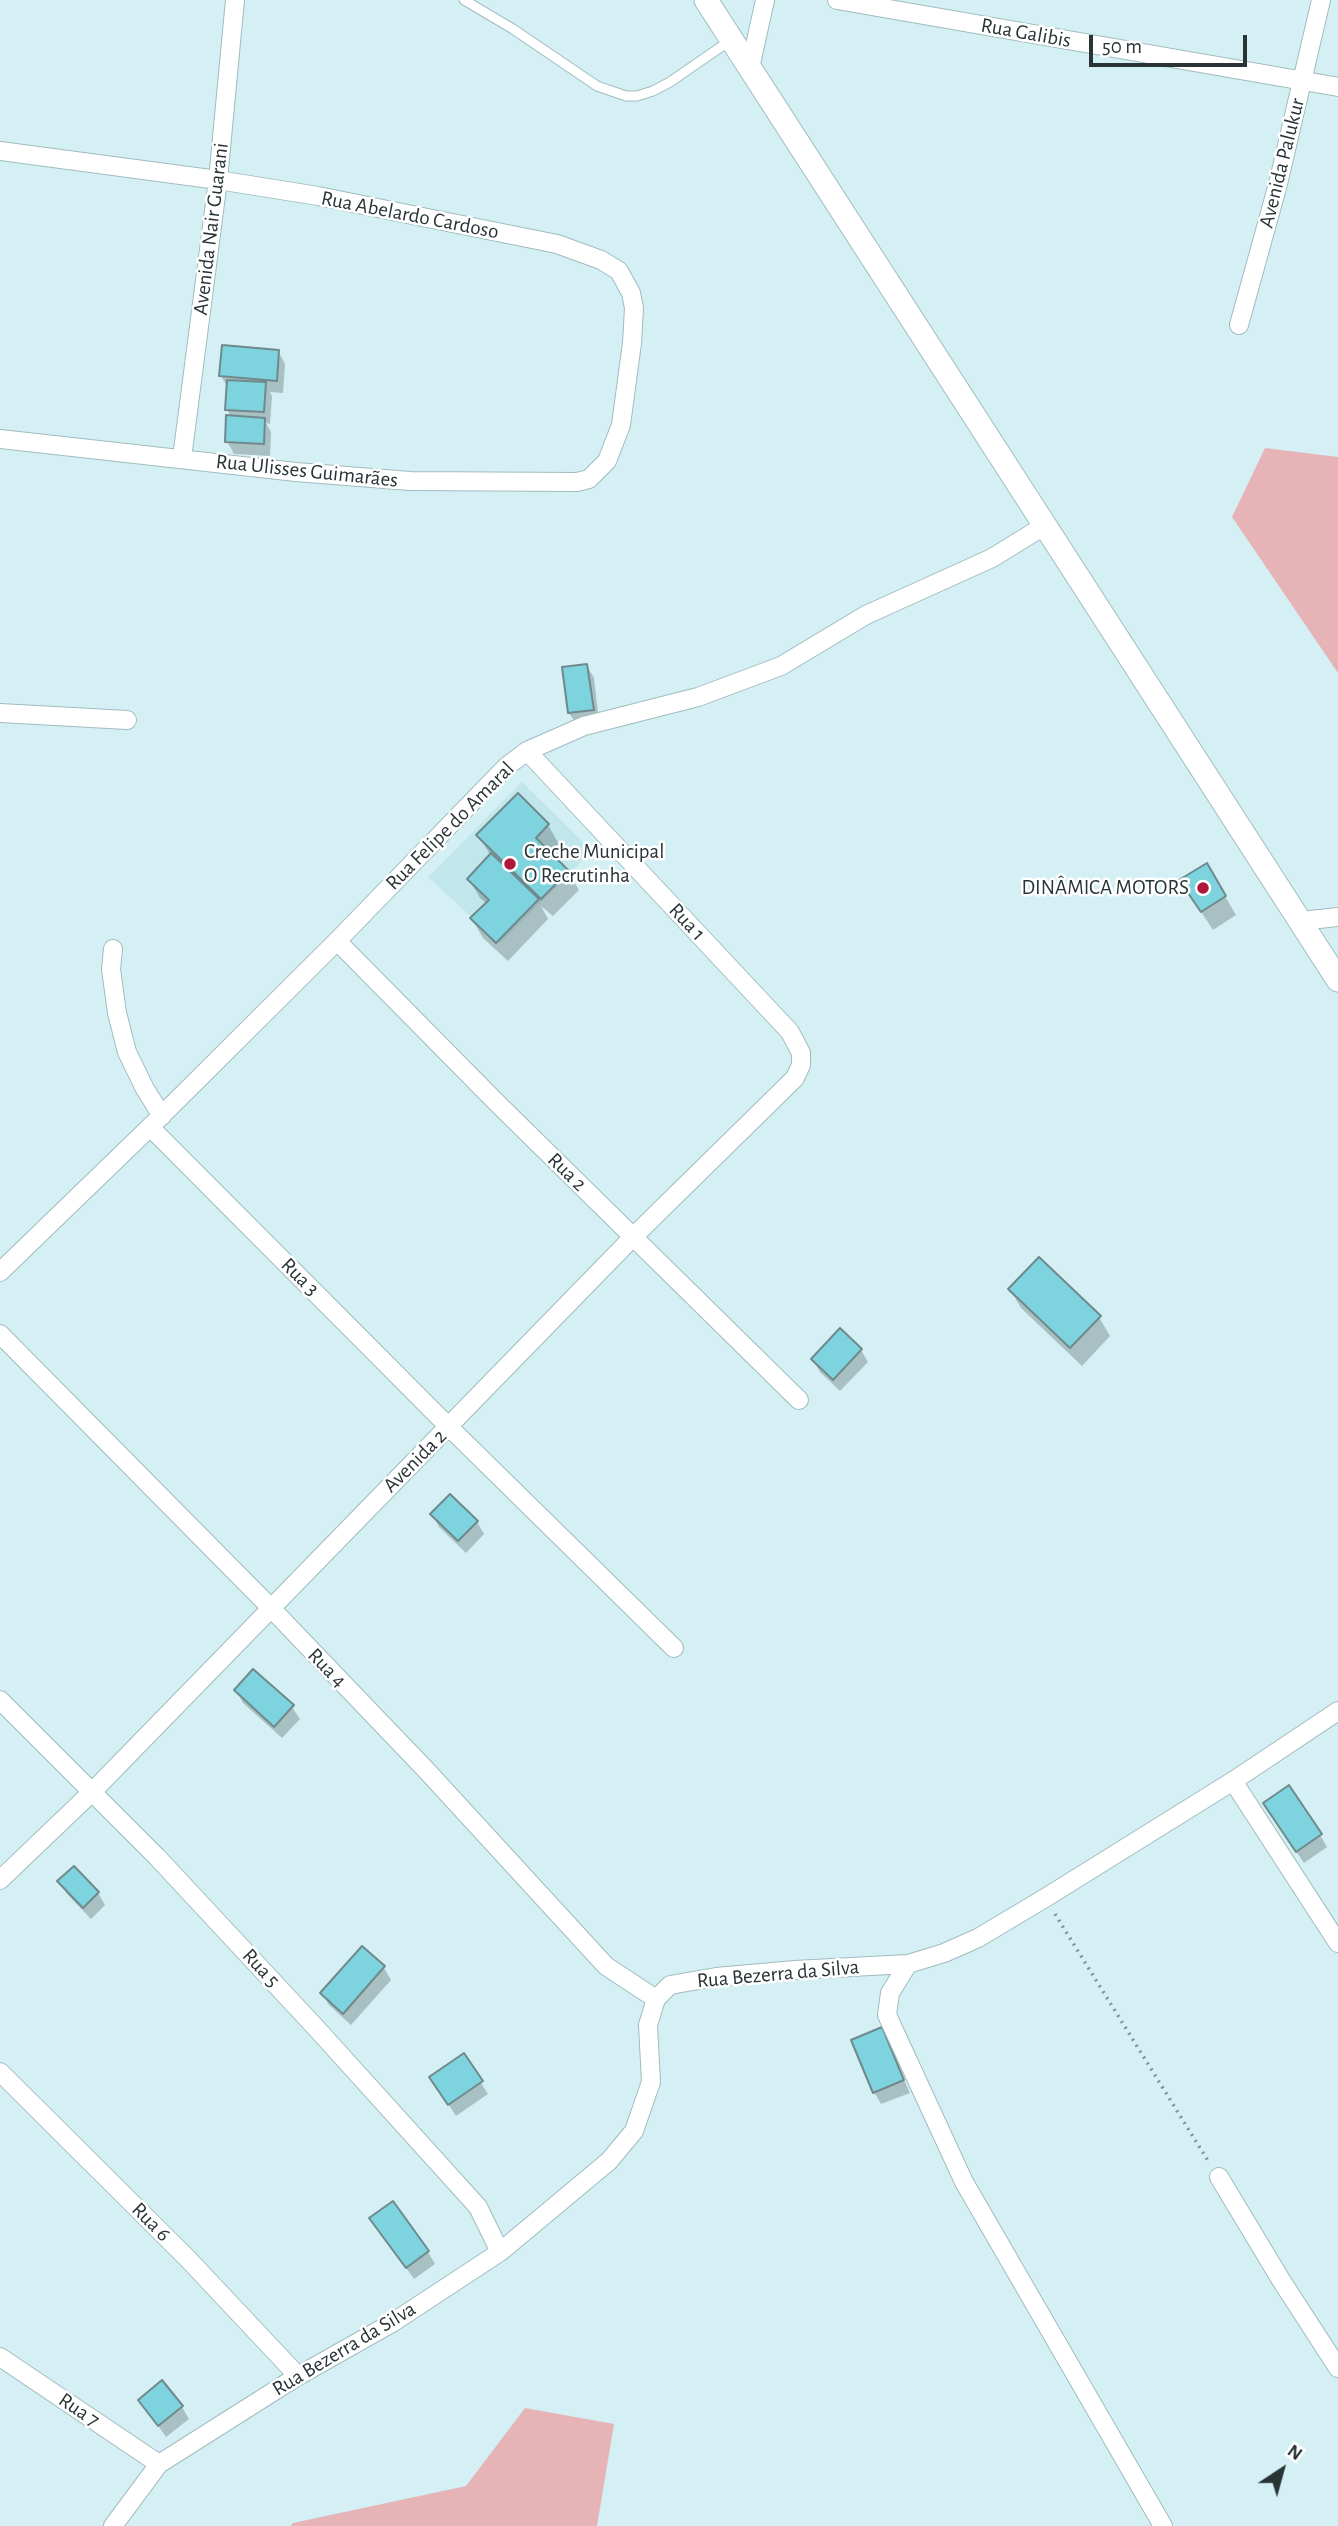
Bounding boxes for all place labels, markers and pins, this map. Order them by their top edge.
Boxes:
place label: Creche Municipal O Recrutinha [524,839,664,889]
marker: Creche Municipal O Recrutinha [502,856,518,872]
place label: DINÂMICA MOTORS [1022,875,1189,901]
marker: DINÂMICA MOTORS [1195,880,1211,896]

